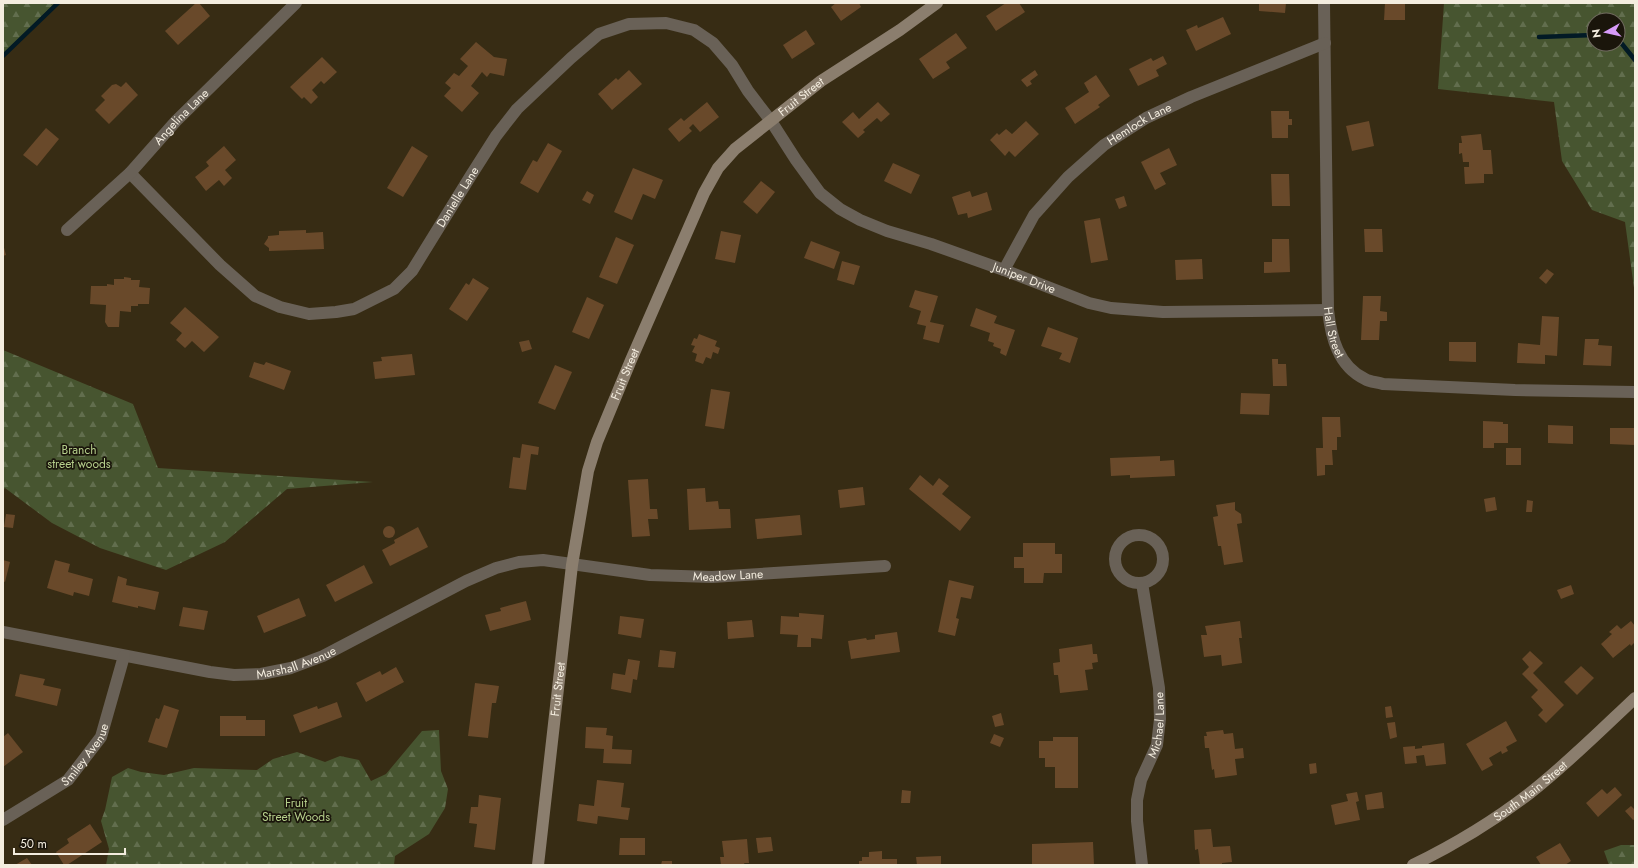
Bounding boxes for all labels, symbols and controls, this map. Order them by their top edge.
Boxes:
north arrow [1586,12,1626,52]
text: N [1588,28,1605,39]
street label: Fruit Street [774,72,827,121]
street label: Angelina Lane [150,85,213,149]
street label: Hemlock Lane [1104,98,1174,150]
street label: Danielle Lane [432,163,483,231]
street label: Juniper Drive [988,257,1058,298]
street label: Hall Street [1319,306,1349,361]
street label: Fruit Street [606,345,644,403]
park label: Branch street woods [47,441,111,473]
street label: Meadow Lane [693,565,764,586]
street label: Marshall Avenue [255,642,339,684]
street label: Fruit Street [546,661,570,717]
street label: Michael Lane [1143,692,1169,761]
street label: Smiley Avenue [58,721,113,791]
street label: South Main Street [1490,757,1571,826]
park label: Fruit Street Woods [262,794,330,826]
scale bar [14,830,125,856]
text: 50 m [20,835,47,853]

